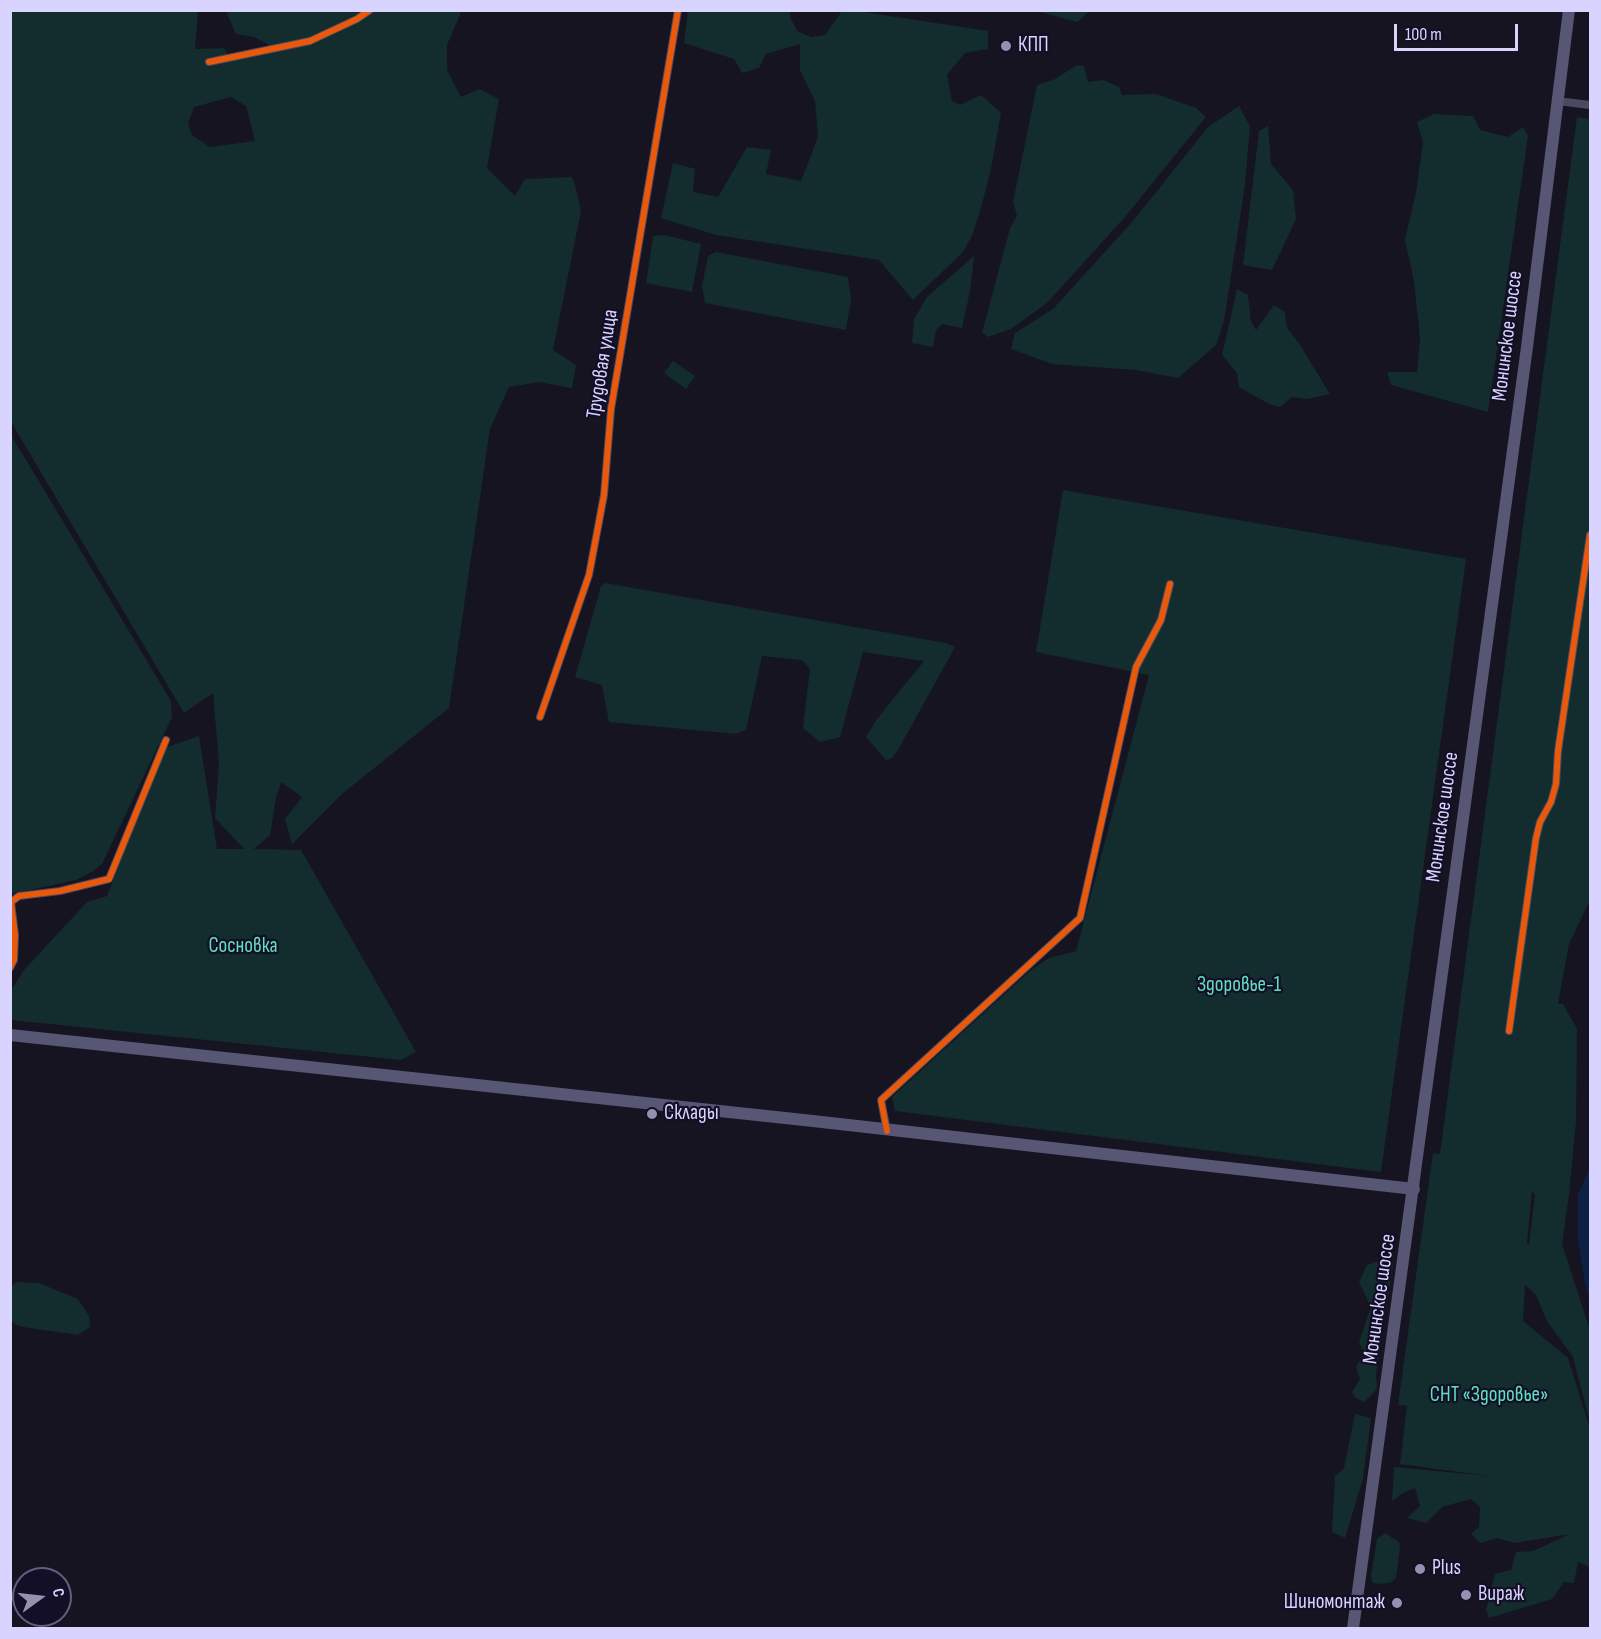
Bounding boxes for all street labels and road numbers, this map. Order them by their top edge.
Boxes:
street label: Монинское шоссе [1487,269,1529,403]
street label: Трудовая улица [582,308,624,420]
street label: Монинское шоссе [1421,750,1465,884]
street label: Монинское шоссе [1358,1232,1402,1366]

